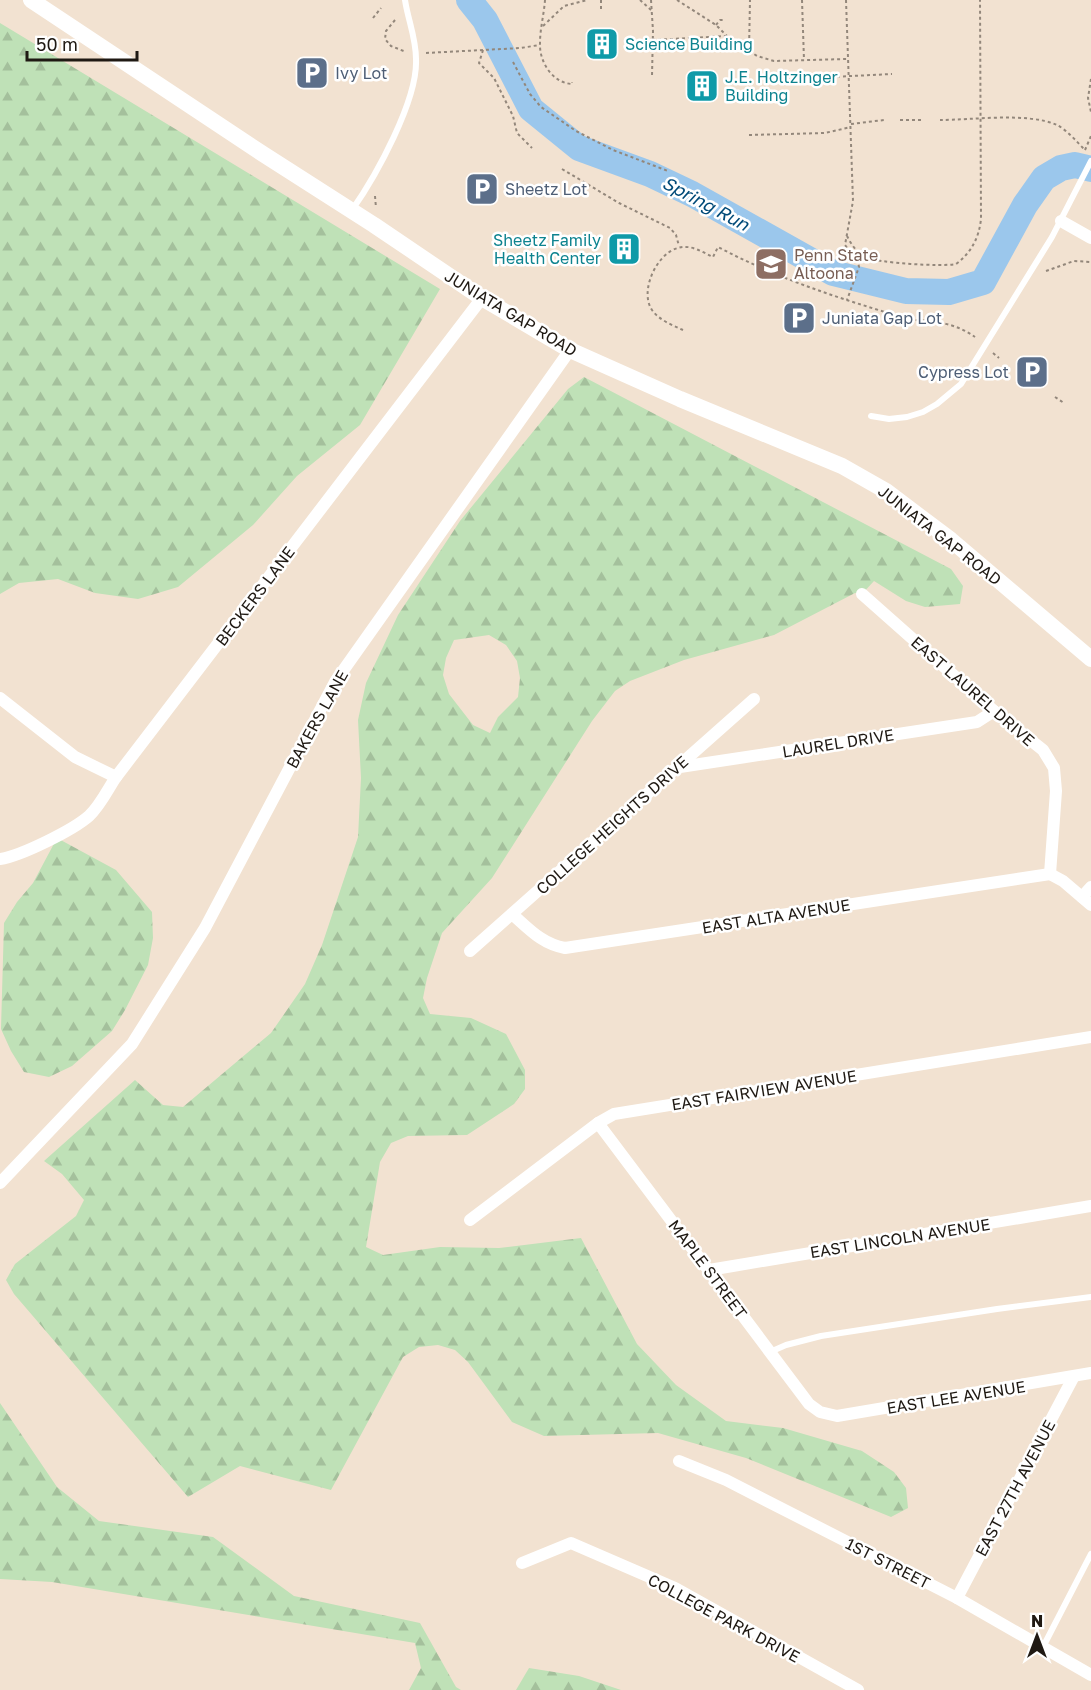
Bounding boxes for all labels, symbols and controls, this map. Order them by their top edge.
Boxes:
scale bar [27,24,136,62]
building icon: Science Building [584,26,620,62]
text: 50 m [36,33,78,55]
place label: Science Building [625,34,753,54]
parking icon: Ivy Lot [294,55,330,91]
place label: Ivy Lot [335,63,387,83]
place label: J.E. Holtzinger Building [725,67,838,105]
building icon: J.E. Holtzinger Building [684,68,720,104]
parking icon: Sheetz Lot [464,171,500,207]
water label: Spring Run [659,171,754,235]
place label: Sheetz Lot [505,179,587,199]
place label: Sheetz Family Health Center [493,230,601,268]
building icon: Sheetz Family Health Center [606,231,642,267]
place label: Penn State Altoona [794,245,878,283]
school or university icon: Penn State Altoona [753,246,789,282]
street label: JUNIATA GAP ROAD [441,266,581,360]
parking icon: Juniata Gap Lot [781,300,817,336]
place label: Juniata Gap Lot [822,308,942,328]
parking icon: Cypress Lot [1014,354,1050,390]
place label: Cypress Lot [918,362,1009,382]
street label: JUNIATA GAP ROAD [874,481,1006,589]
street label: BECKERS LANE [211,542,299,650]
street label: EAST LAUREL DRIVE [907,632,1039,750]
street label: BAKERS LANE [282,666,352,772]
street label: LAUREL DRIVE [781,724,895,762]
street label: COLLEGE HEIGHTS DRIVE [532,751,692,899]
street label: EAST ALTA AVENUE [701,894,851,938]
street label: EAST FAIRVIEW AVENUE [670,1065,858,1115]
street label: EAST LINCOLN AVENUE [809,1214,991,1262]
street label: MAPLE STREET [664,1216,752,1322]
street label: EAST LEE AVENUE [885,1376,1027,1418]
street label: EAST 27TH AVENUE [971,1416,1059,1560]
street label: 1ST STREET [842,1533,934,1593]
street label: COLLEGE PARK DRIVE [645,1569,803,1667]
north arrow [1007,1606,1067,1666]
text: N [1031,1611,1043,1631]

